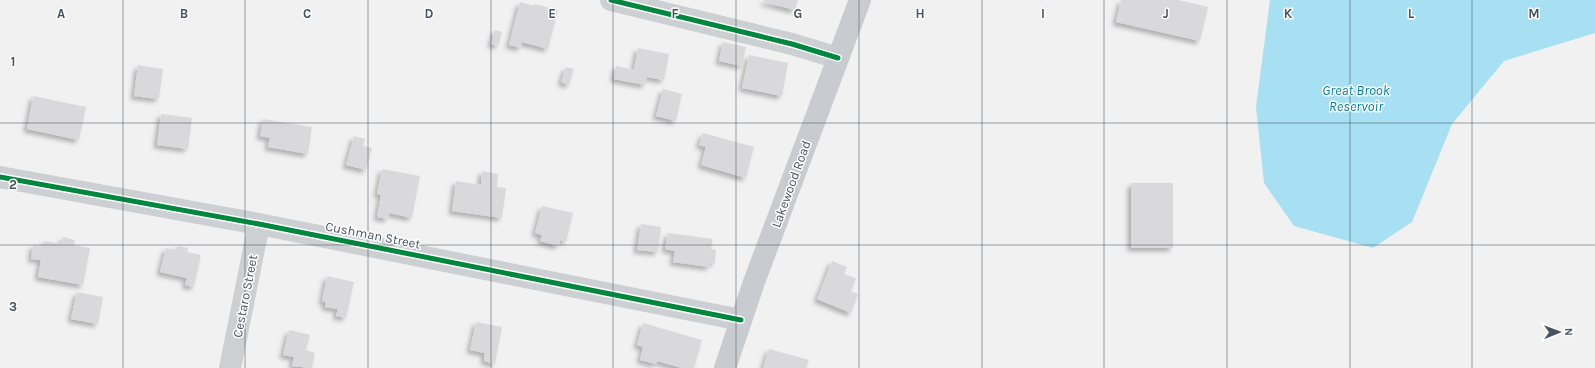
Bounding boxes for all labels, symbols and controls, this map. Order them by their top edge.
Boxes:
text: A [57,6,65,21]
text: B [180,6,188,21]
text: C [303,6,311,21]
text: D [425,6,434,21]
text: E [548,6,556,21]
text: F [671,6,679,21]
text: G [794,6,802,21]
text: H [915,6,925,21]
text: I [1041,6,1045,21]
text: J [1163,6,1169,21]
text: K [1284,6,1293,21]
text: L [1408,6,1415,21]
text: M [1528,6,1540,21]
text: 1 [11,54,15,69]
water label: Great Brook Reservoir [1322,82,1391,115]
street label: Lakewood Road [768,138,814,230]
text: 2 [9,177,17,192]
street label: Cushman Street [324,218,422,252]
street label: Cestaro Street [230,253,260,339]
text: 3 [9,299,17,314]
north arrow [1539,312,1579,352]
text: N [1562,328,1575,336]

